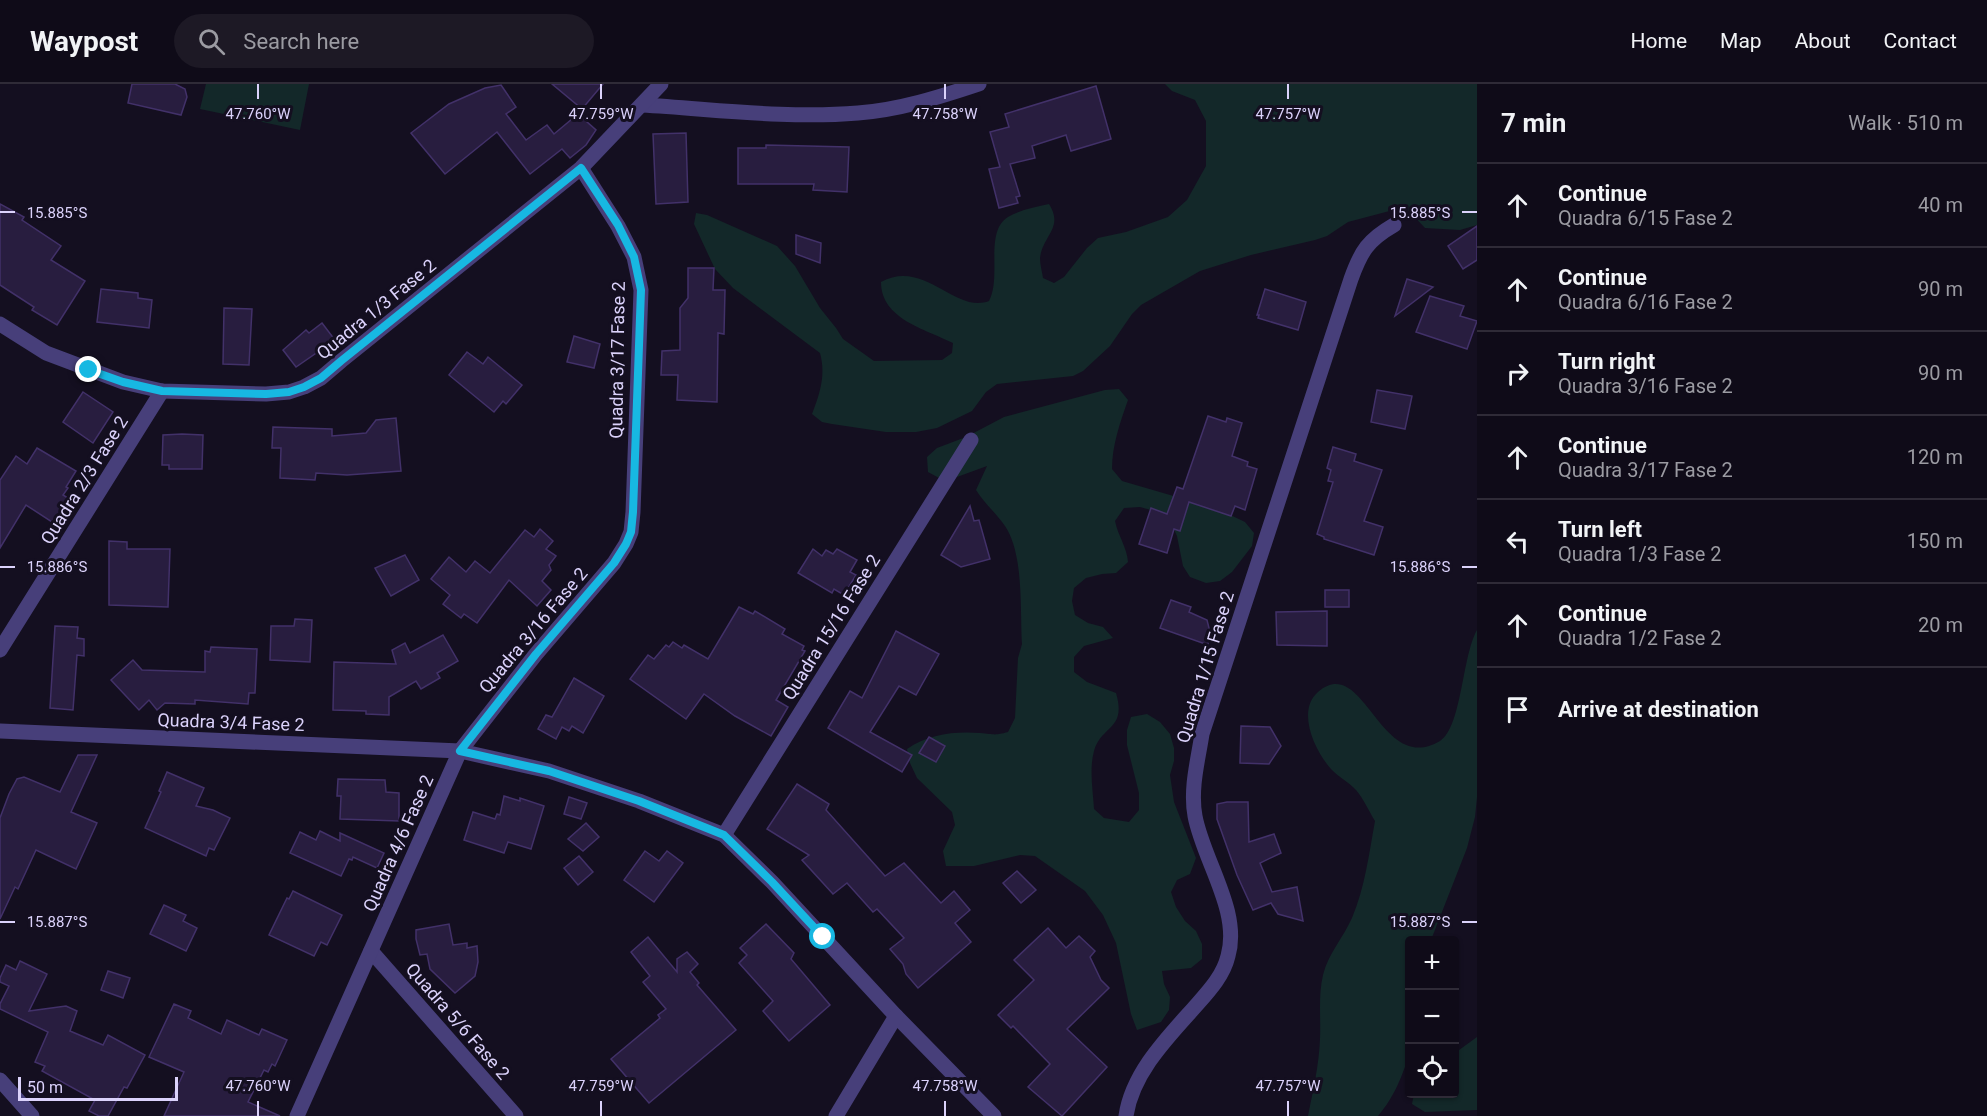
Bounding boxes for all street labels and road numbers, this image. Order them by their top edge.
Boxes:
street label: Quadra 1/3 Fase 2 [312,255,440,363]
street label: Quadra 3/17 Fase 2 [605,281,629,439]
street label: Quadra 2/3 Fase 2 [36,412,132,548]
street label: Quadra 15/16 Fase 2 [778,550,884,704]
street label: Quadra 3/16 Fase 2 [474,563,592,697]
street label: Quadra 1/15 Fase 2 [1172,589,1238,745]
street label: Quadra 3/4 Fase 2 [157,709,305,735]
street label: Quadra 4/6 Fase 2 [358,771,438,915]
street label: Quadra 5/6 Fase 2 [402,959,514,1083]

